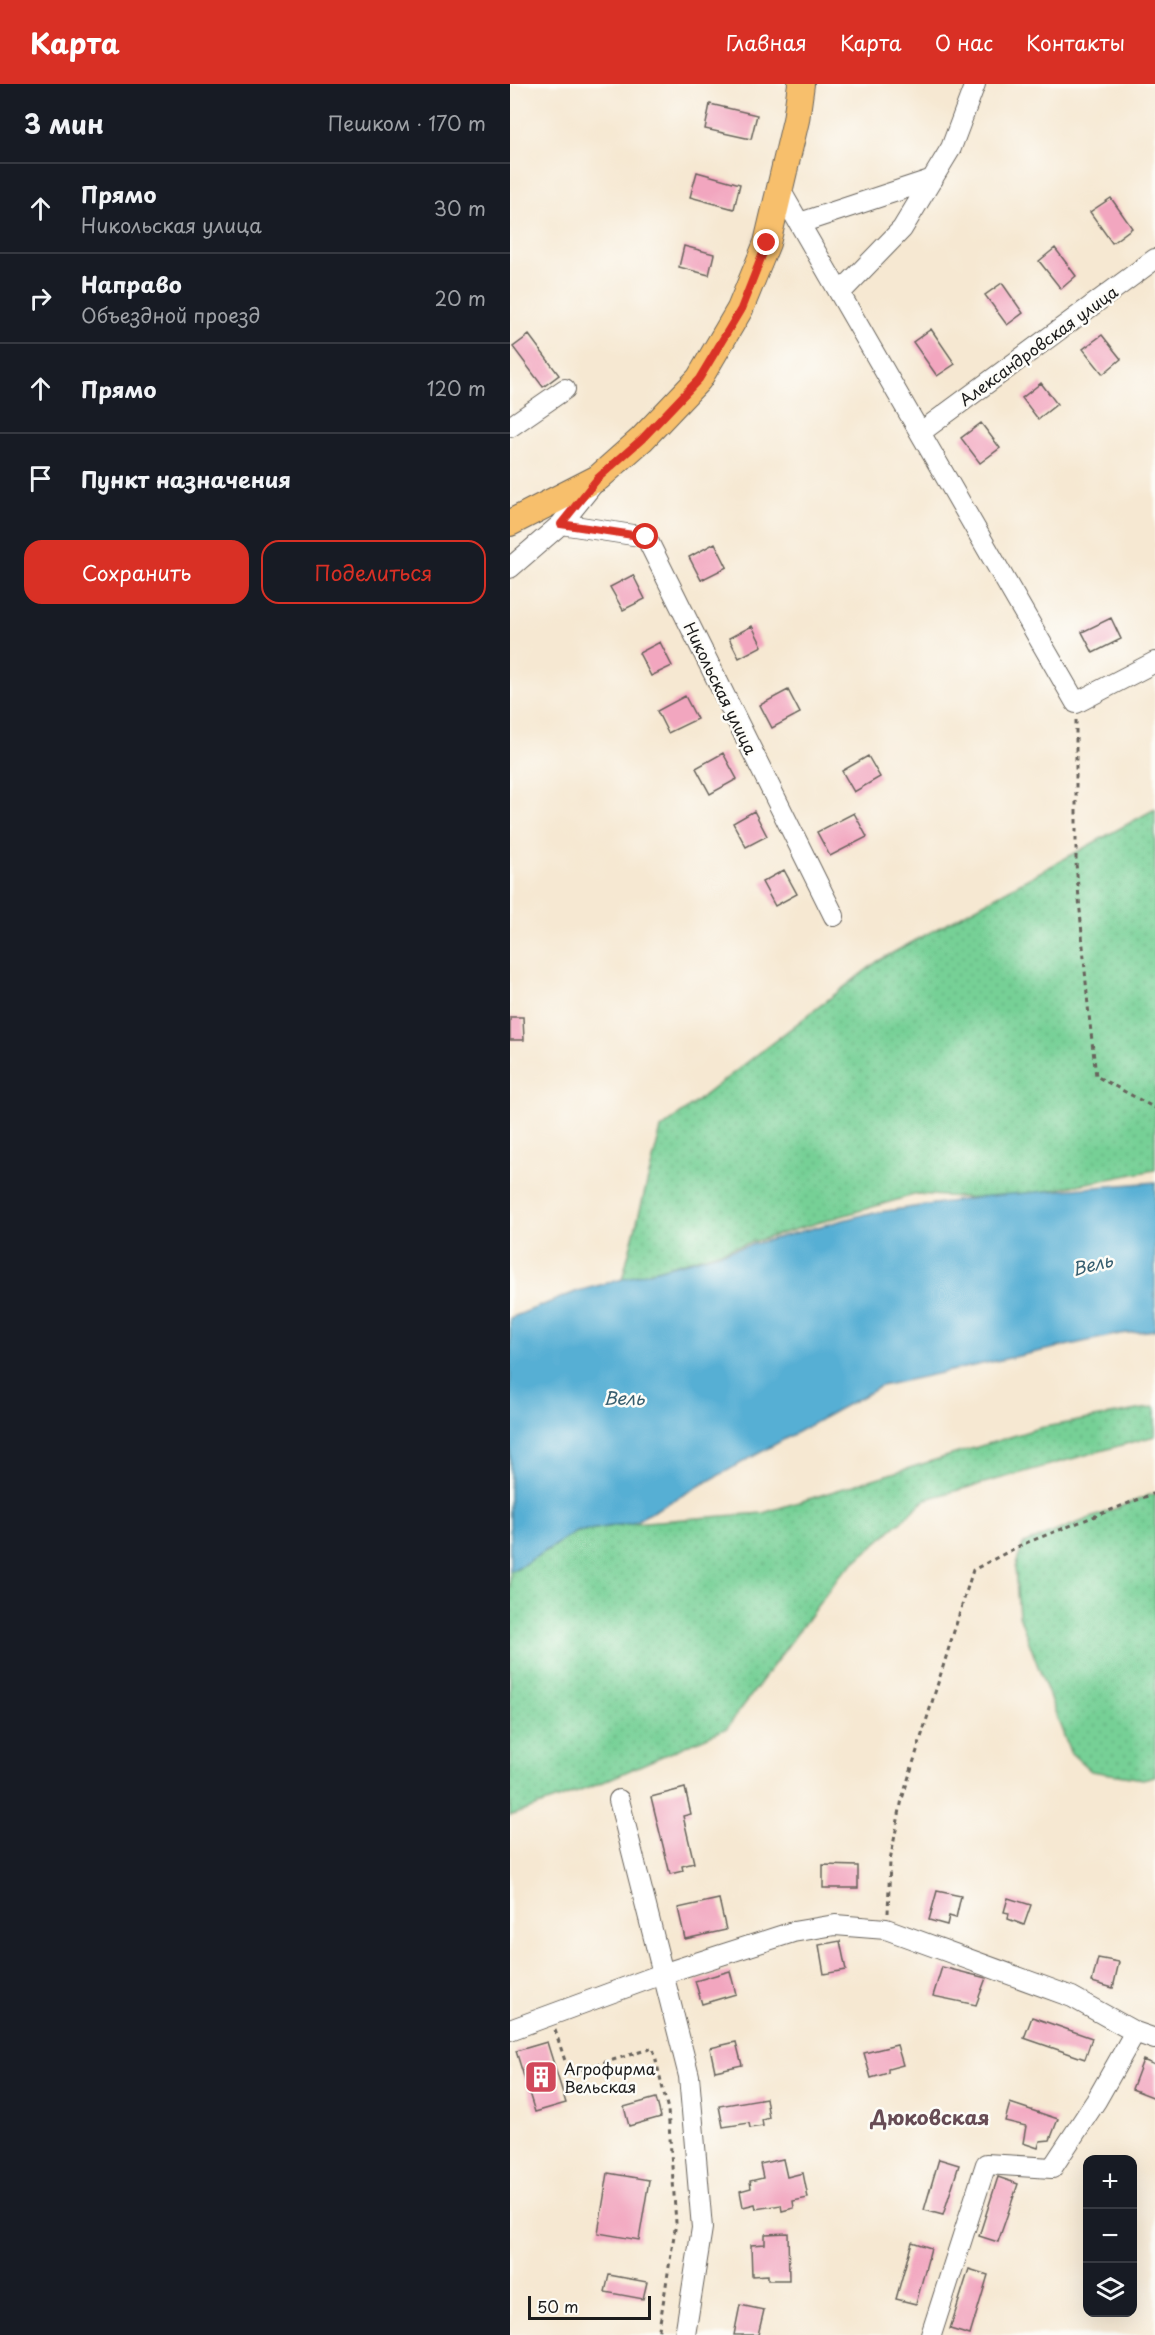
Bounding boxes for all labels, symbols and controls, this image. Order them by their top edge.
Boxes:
text: Карта [30,21,120,64]
text: Главная [726,26,807,58]
text: Карта [840,26,902,58]
text: О нас [935,26,993,58]
text: Контакты [1026,26,1125,58]
text: 3 мин [24,104,104,143]
text: Пешком · 170 m [328,108,486,138]
text: Прямо [81,177,156,210]
icon: ahead [24,192,57,225]
text: 30 m [433,193,486,223]
text: Никольская улица [81,210,262,240]
route end [753,229,779,255]
text: Направо [81,267,182,300]
street label: Александровская улица [954,279,1122,411]
icon: right [24,282,57,315]
text: 20 m [434,283,486,313]
text: Объездной проезд [81,300,260,330]
icon: ahead [24,372,57,405]
text: Прямо [81,372,156,405]
text: 120 m [427,373,486,403]
icon: arrive [24,462,57,495]
text: Пункт назначения [81,462,291,495]
route start [632,523,658,549]
button: Сохранить [24,540,249,604]
button: Поделиться [261,540,486,604]
street label: Никольская улица [679,618,763,758]
water label: Вель [1069,1246,1116,1282]
water label: Вель [604,1384,645,1411]
place label: Агрофирма Вельская [564,2056,656,2098]
building icon: Агрофирма Вельская [523,2059,559,2095]
district label: Дюковская [869,2102,990,2132]
map controls [1083,2155,1137,2317]
button: + [1083,2155,1137,2209]
button: − [1083,2209,1137,2263]
button: layers [1083,2263,1137,2317]
scale bar [528,2293,651,2320]
text: 50 m [537,2294,578,2318]

